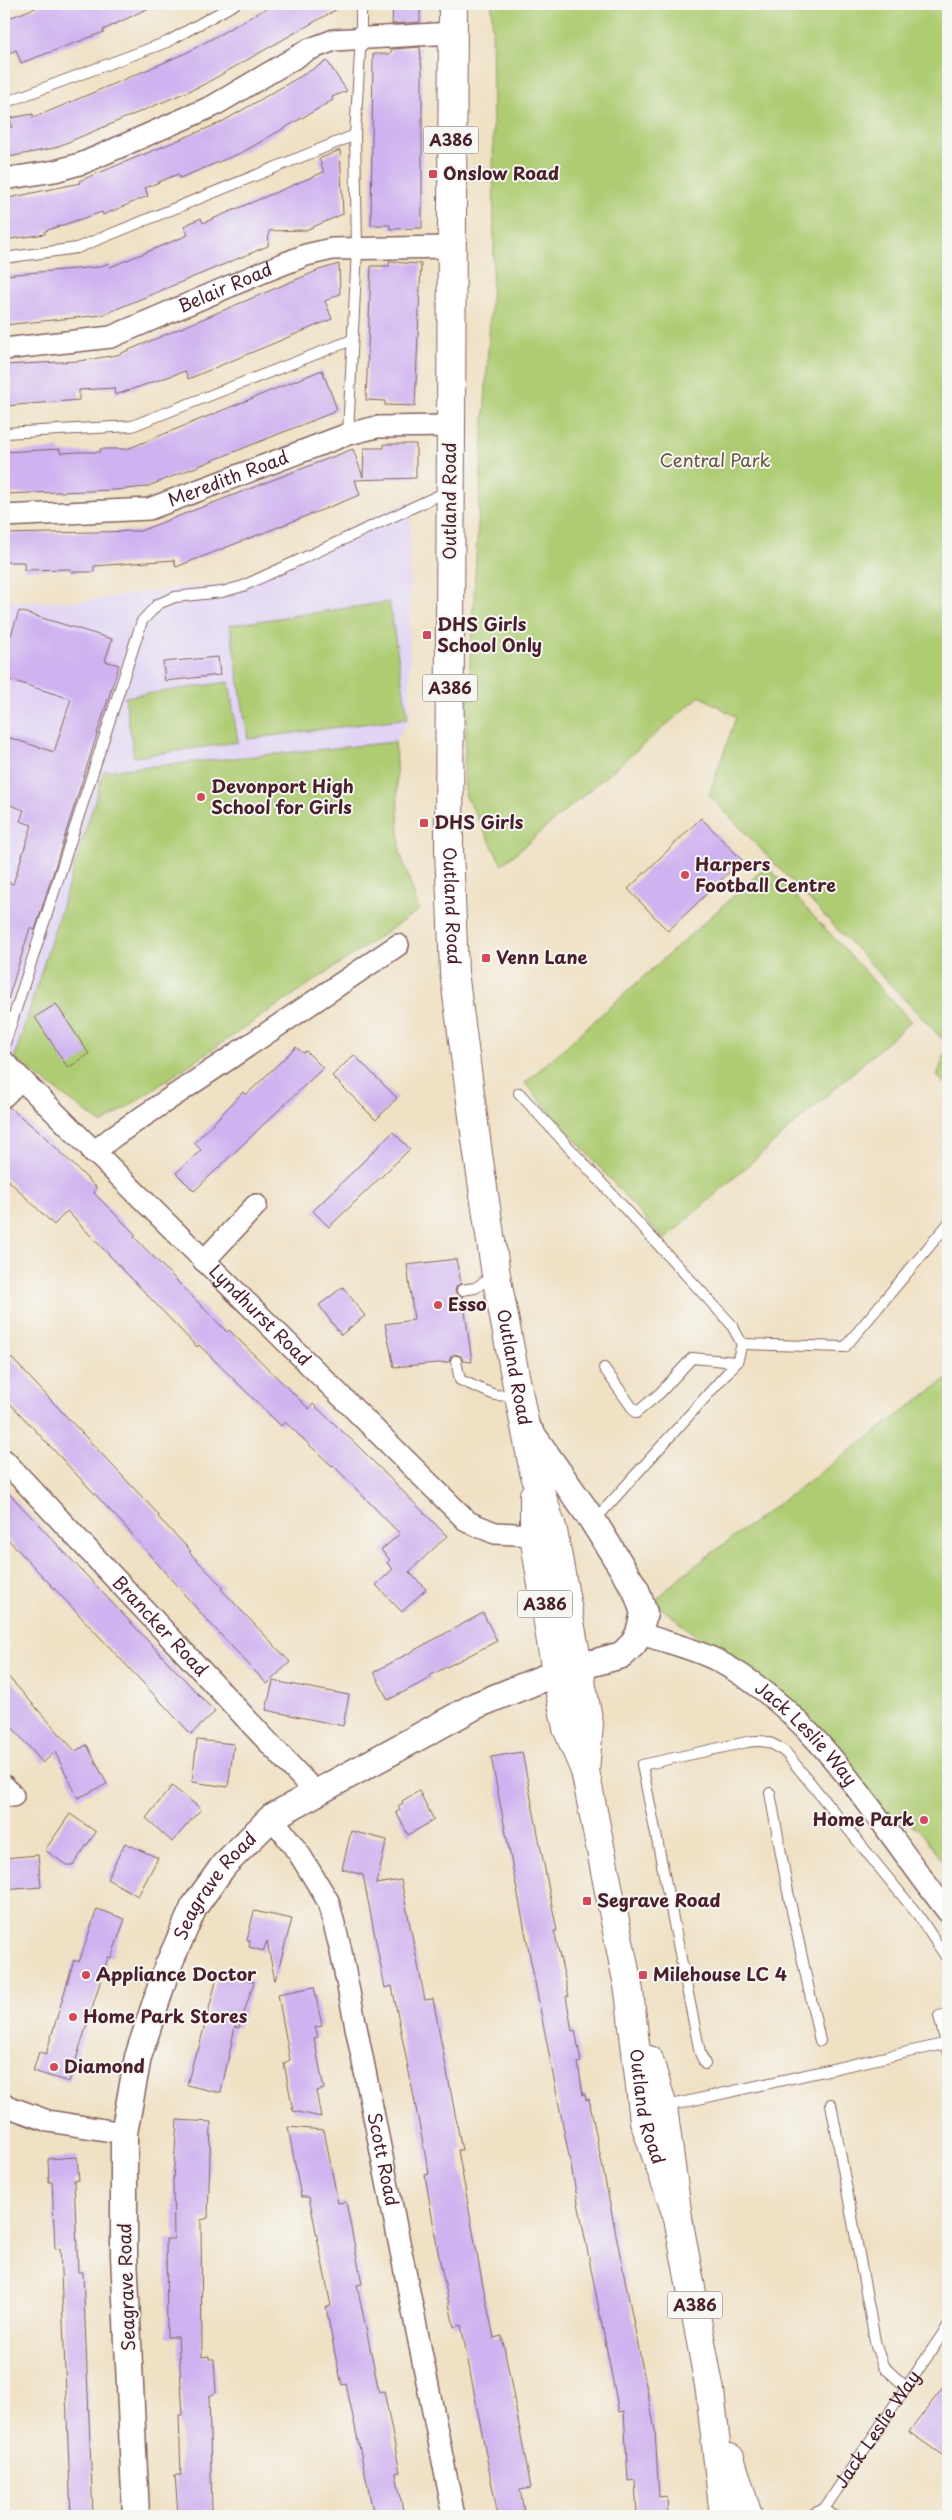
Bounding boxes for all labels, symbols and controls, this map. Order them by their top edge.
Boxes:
road number: A386 [424,126,478,154]
place label: Onslow Road [443,159,559,186]
marker: Onslow Road [427,168,439,180]
street label: Belair Road [173,255,276,319]
street label: Outland Road [435,442,462,560]
street label: Meredith Road [164,443,292,513]
park label: Central Park [659,446,771,473]
place label: DHS Girls School Only [437,610,542,658]
marker: DHS Girls School Only [421,629,433,641]
road number: A386 [422,674,478,701]
place label: Devonport High School for Girls [211,772,354,820]
marker: Devonport High School for Girls [195,791,207,803]
place label: DHS Girls [434,808,524,835]
marker: DHS Girls [418,817,430,829]
street label: Outland Road [437,846,469,965]
place label: Harpers Football Centre [695,850,836,898]
marker: Harpers Football Centre [679,869,691,881]
place label: Venn Lane [496,943,588,970]
marker: Venn Lane [480,952,492,964]
street label: Lyndhurst Road [203,1257,318,1371]
place label: Esso [448,1290,487,1317]
marker: Esso [432,1299,444,1311]
street label: Outland Road [491,1307,539,1427]
street label: Brancker Road [107,1569,215,1682]
road number: A386 [518,1590,572,1618]
street label: Jack Leslie Way [750,1674,865,1791]
place label: Home Park [813,1805,914,1832]
marker: Home Park [918,1814,930,1826]
street label: Seagrave Road [166,1825,262,1944]
place label: Segrave Road [597,1886,721,1913]
marker: Segrave Road [581,1895,593,1907]
place label: Appliance Doctor [96,1960,257,1987]
place label: Milehouse LC 4 [653,1960,787,1987]
marker: Appliance Doctor [80,1969,92,1981]
marker: Milehouse LC 4 [637,1969,649,1981]
place label: Home Park Stores [83,2002,248,2029]
marker: Home Park Stores [67,2011,79,2023]
street label: Outland Road [624,2047,673,2168]
place label: Diamond [64,2052,145,2079]
marker: Diamond [48,2061,60,2073]
street label: Scott Road [361,2110,407,2208]
street label: Seagrave Road [110,2223,141,2352]
road number: A386 [668,2292,722,2318]
street label: Jack Leslie Way [827,2364,926,2493]

